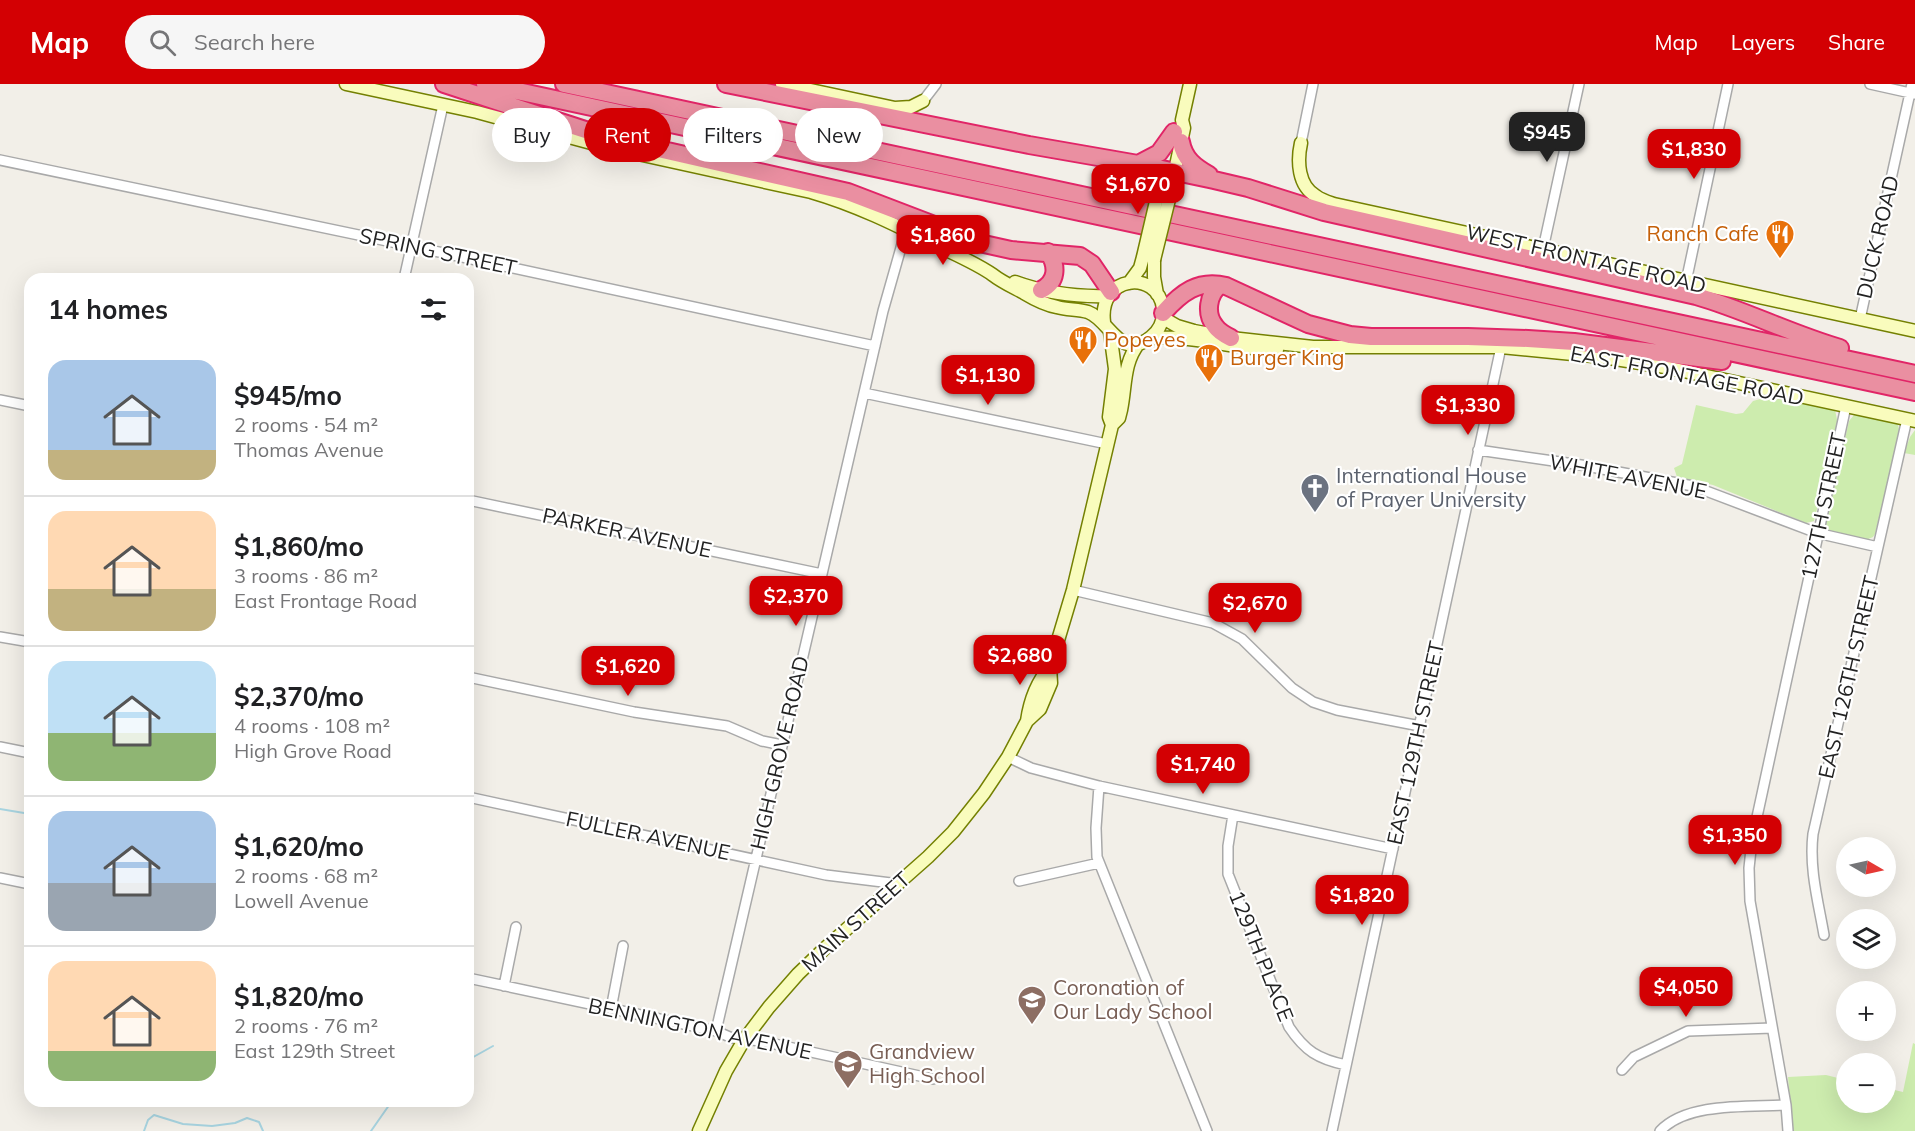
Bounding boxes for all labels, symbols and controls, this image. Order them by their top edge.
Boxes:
search box [125,15,545,69]
text: Map [30,25,89,60]
icon: search [146,26,179,59]
text: Search here [194,28,315,56]
text: Map [1655,29,1698,55]
text: Layers [1731,29,1795,55]
text: Share [1828,29,1885,55]
chip: Buy [492,108,572,162]
chip: Rent [584,108,671,162]
chip: Filters [683,108,783,162]
chip: New [795,108,883,162]
pin: $945 [1511,112,1583,163]
text: $945 [1523,119,1571,144]
pin: $1,830 [1645,129,1743,180]
text: $1,830 [1662,136,1726,161]
pin: $1,670 [1089,164,1187,215]
text: $1,670 [1106,171,1170,196]
street label: DUCK ROAD [1850,173,1904,301]
pin: $1,860 [894,215,992,266]
street label: WEST FRONTAGE ROAD [1464,218,1709,298]
restaurant icon: Ranch Cafe [1764,218,1796,260]
place label: Ranch Cafe [1647,220,1759,246]
street label: SPRING STREET [357,222,520,280]
text: $1,860 [911,222,975,247]
text: 14 homes [48,293,168,326]
icon: filters [417,293,450,326]
restaurant icon: Popeyes [1067,324,1099,366]
place label: Popeyes [1104,326,1186,352]
street label: EAST FRONTAGE ROAD [1568,340,1806,410]
restaurant icon: Burger King [1193,342,1225,384]
place label: Burger King [1230,344,1344,370]
pin: $1,130 [939,355,1037,406]
text: $1,130 [956,362,1020,387]
text: $945/mo [234,379,342,412]
icon: home [96,384,168,456]
pin: $1,330 [1419,385,1517,436]
text: $1,330 [1436,392,1500,417]
text: 2 rooms · 54 m² [234,412,378,437]
street label: 127TH STREET [1795,430,1851,581]
text: Thomas Avenue [234,437,384,462]
street label: WHITE AVENUE [1547,448,1709,504]
place label: International House of Prayer University [1336,462,1527,512]
church icon: International House of Prayer University [1299,472,1331,514]
street label: PARKER AVENUE [540,501,714,563]
text: $1,860/mo [234,530,364,563]
icon: home [96,535,168,607]
text: 3 rooms · 86 m² [234,563,378,588]
street label: EAST 126TH STREET [1812,572,1884,781]
pin: $2,370 [747,576,845,627]
text: $2,370 [764,583,828,608]
pin: $2,670 [1206,583,1304,634]
text: East Frontage Road [234,588,417,613]
text: $2,670 [1223,590,1287,615]
pin: $2,680 [971,635,1069,686]
street label: EAST 129TH STREET [1381,638,1449,847]
text: $2,680 [988,642,1052,667]
pin: $1,620 [579,646,677,697]
text: $1,620 [596,653,660,678]
street label: HIGH GROVE ROAD [744,653,814,852]
text: $2,370/mo [234,680,364,713]
icon: home [96,685,168,757]
text: 4 rooms · 108 m² [234,713,390,738]
text: High Grove Road [234,738,392,763]
pin: $1,740 [1154,744,1252,795]
text: $1,740 [1171,751,1235,776]
street label: FULLER AVENUE [564,805,733,865]
pin: $1,350 [1686,815,1784,866]
text: $1,350 [1703,822,1767,847]
text: $1,620/mo [234,830,364,863]
icon: home [96,835,168,907]
north arrow [1836,837,1896,897]
map controls [1836,837,1896,1113]
text: 2 rooms · 68 m² [234,863,378,888]
street label: MAIN STREET [796,866,915,977]
pin: $1,820 [1313,875,1411,926]
text: $1,820 [1330,882,1394,907]
street label: 129TH PLACE [1224,886,1300,1025]
text: Lowell Avenue [234,888,369,913]
button: layers [1836,909,1896,969]
pin: $4,050 [1637,967,1735,1018]
place label: Coronation of Our Lady School [1053,974,1212,1024]
text: $4,050 [1654,974,1718,999]
text: $1,820/mo [234,980,364,1013]
button: + [1836,981,1896,1041]
school or university icon: Coronation of Our Lady School [1016,984,1048,1026]
icon: home [96,985,168,1057]
street label: BENNINGTON AVENUE [586,992,814,1064]
text: 2 rooms · 76 m² [234,1013,378,1038]
text: East 129th Street [234,1038,395,1063]
place label: Grandview High School [869,1038,985,1088]
school or university icon: Grandview High School [832,1048,864,1090]
button: − [1836,1053,1896,1113]

